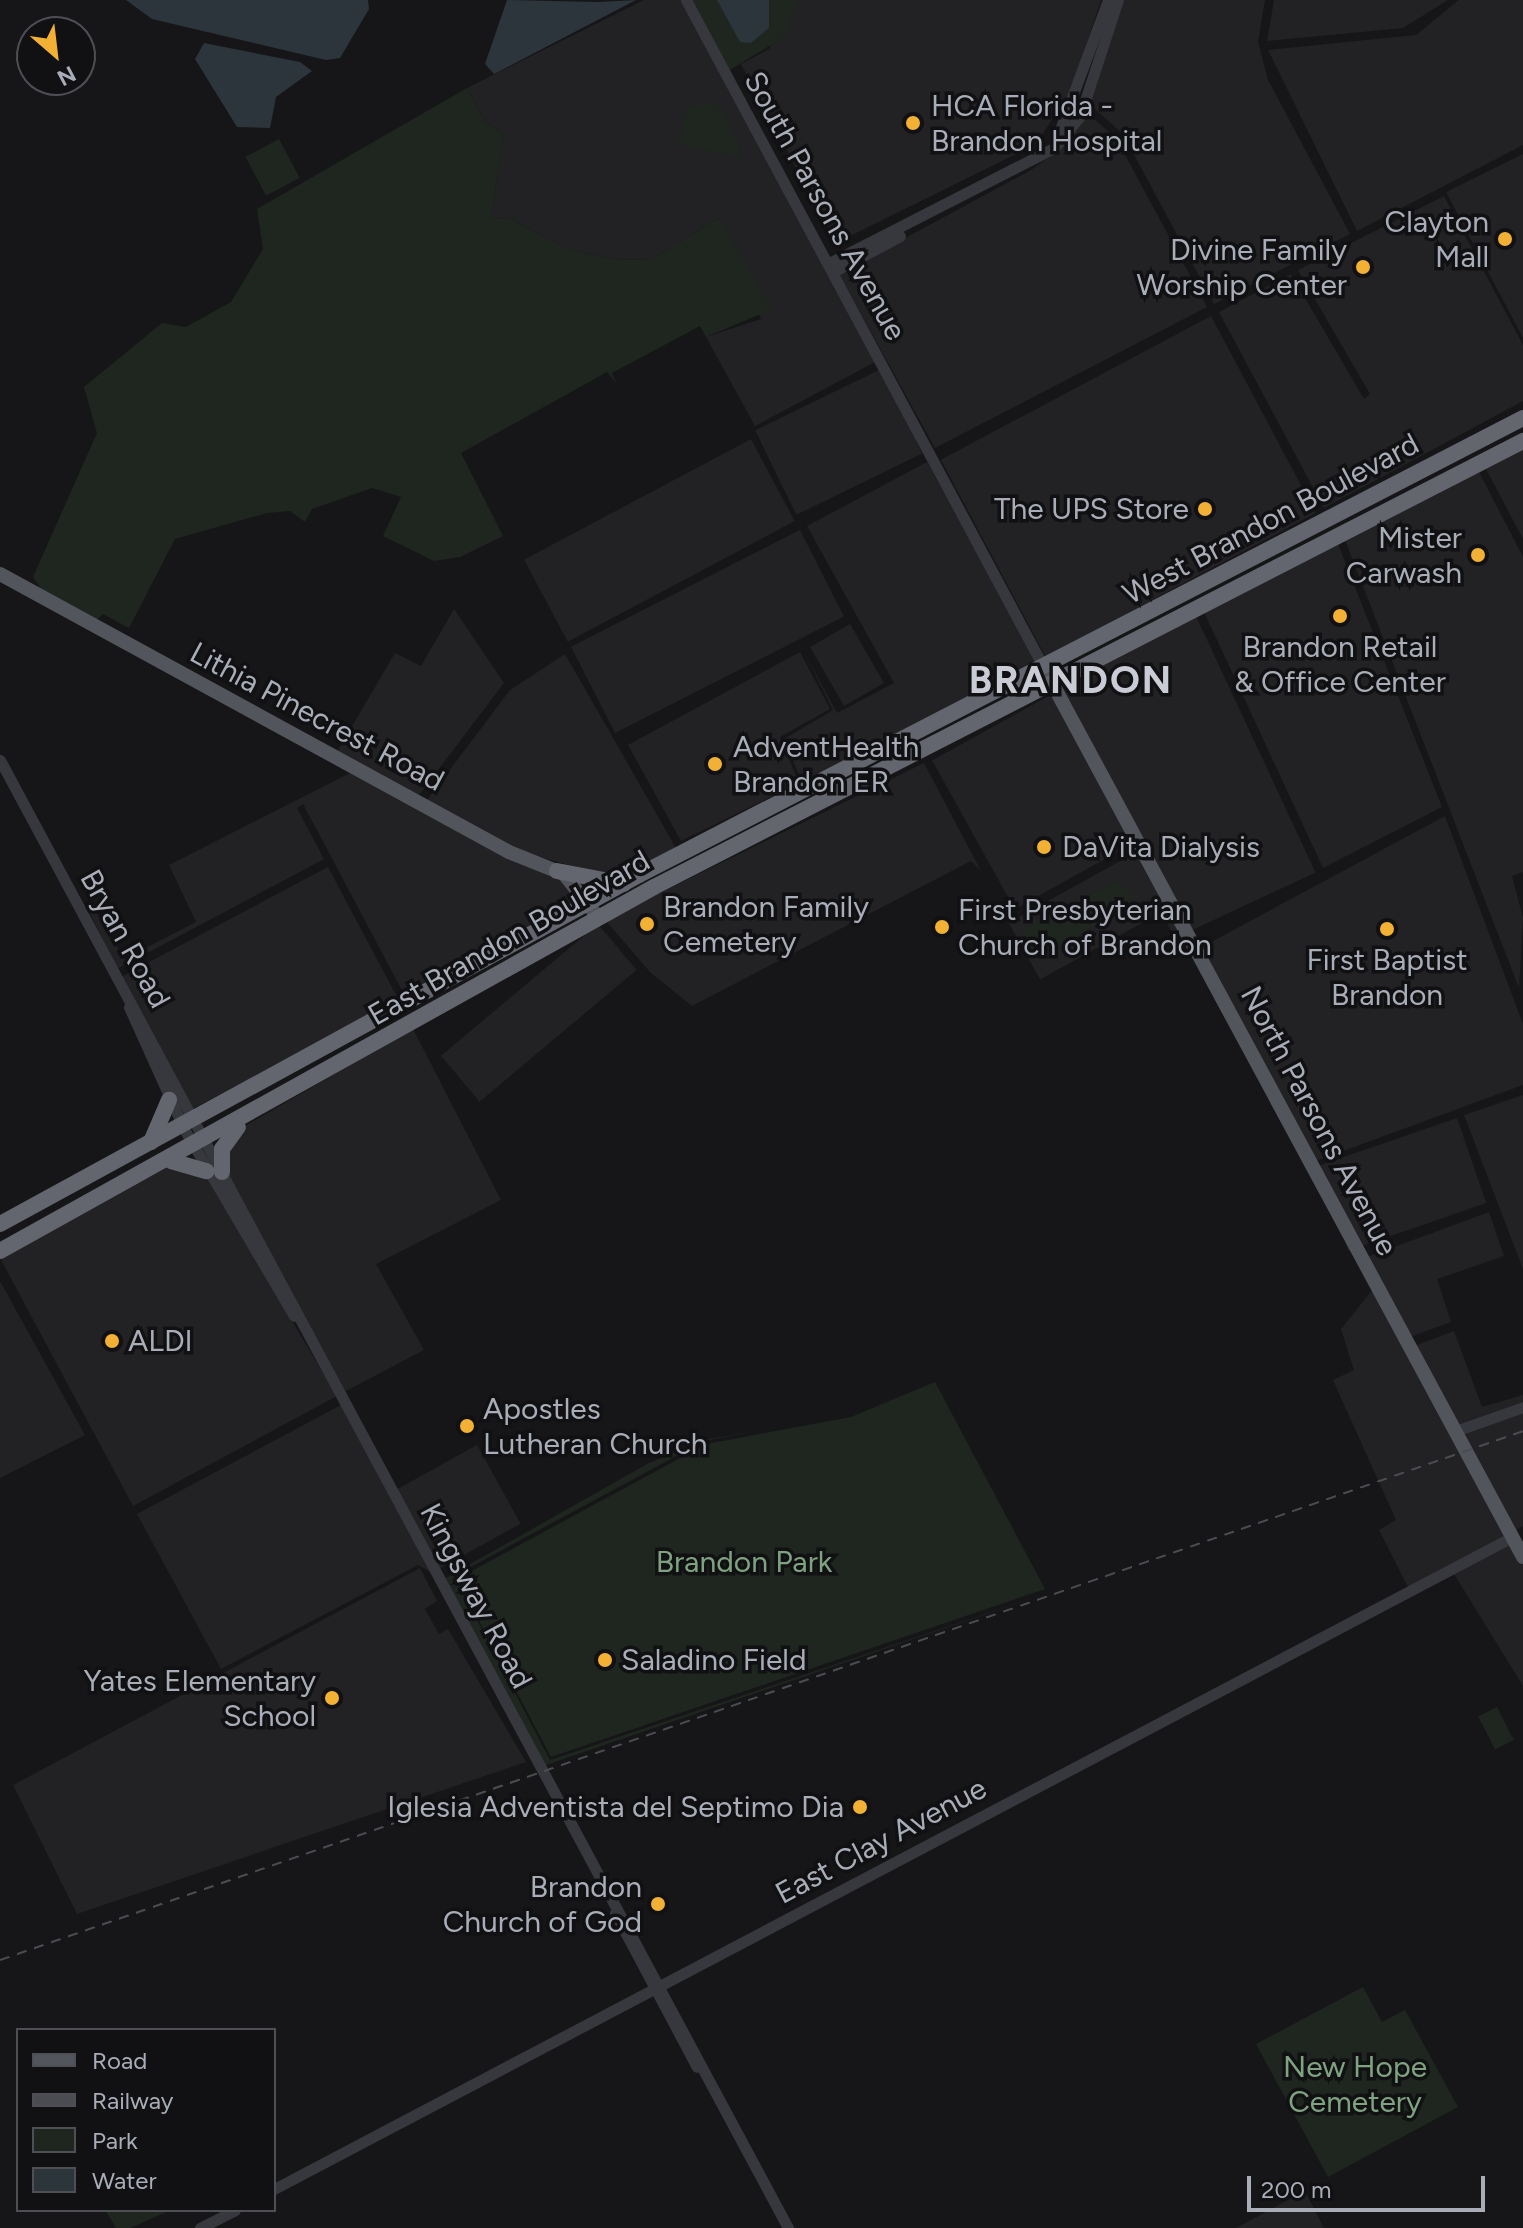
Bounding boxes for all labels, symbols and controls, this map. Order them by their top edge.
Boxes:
north arrow [16,16,96,96]
text: N [53,60,80,92]
street label: South Parsons Avenue [736,65,914,347]
place label: HCA Florida - Brandon Hospital [931,88,1162,158]
marker: HCA Florida - Brandon Hospital [902,112,924,134]
place label: Clayton Mall [1385,204,1489,274]
marker: Clayton Mall [1496,230,1514,248]
place label: Divine Family Worship Center [1137,232,1347,302]
marker: Divine Family Worship Center [1354,258,1372,276]
street label: West Brandon Boulevard [1117,426,1425,612]
place label: The UPS Store [994,491,1189,527]
marker: The UPS Store [1196,500,1214,518]
place label: Mister Carwash [1346,520,1462,590]
marker: Mister Carwash [1469,546,1487,564]
marker: Brandon Retail & Office Center [1331,607,1349,625]
place label: Brandon Retail & Office Center [1234,629,1446,700]
street label: Lithia Pinecrest Road [184,635,450,799]
district label: BRANDON [969,658,1173,704]
place label: AdventHealth Brandon ER [733,729,919,800]
marker: AdventHealth Brandon ER [704,753,726,775]
place label: DaVita Dialysis [1062,829,1260,865]
marker: DaVita Dialysis [1033,836,1055,858]
street label: East Brandon Boulevard [362,843,656,1033]
street label: Bryan Road [72,864,178,1014]
place label: Brandon Family Cemetery [663,889,869,960]
place label: First Presbyterian Church of Brandon [958,892,1212,962]
marker: Brandon Family Cemetery [638,915,656,933]
marker: First Presbyterian Church of Brandon [933,918,951,936]
marker: First Baptist Brandon [1378,920,1396,938]
place label: First Baptist Brandon [1306,942,1468,1012]
street label: North Parsons Avenue [1233,980,1405,1262]
place label: ALDI [128,1323,193,1359]
marker: ALDI [103,1332,121,1350]
place label: Apostles Lutheran Church [483,1391,708,1462]
marker: Apostles Lutheran Church [458,1417,476,1435]
street label: Kingsway Road [412,1497,540,1695]
park label: Brandon Park [656,1544,832,1580]
place label: Saladino Field [621,1642,807,1678]
marker: Saladino Field [596,1651,614,1669]
place label: Yates Elementary School [83,1663,316,1734]
marker: Yates Elementary School [323,1689,341,1707]
street label: East Clay Avenue [769,1770,993,1912]
place label: Iglesia Adventista del Septimo Dia [387,1789,844,1825]
marker: Iglesia Adventista del Septimo Dia [851,1798,869,1816]
place label: Brandon Church of God [443,1869,642,1940]
marker: Brandon Church of God [649,1895,667,1913]
legend [16,2028,276,2212]
text: Road [92,2046,147,2075]
park label: New Hope Cemetery [1283,2049,1427,2120]
text: Railway [92,2086,173,2115]
text: Park [92,2126,138,2155]
scale bar [1251,2160,1489,2210]
text: Water [92,2166,157,2195]
text: 200 m [1261,2175,1332,2204]

